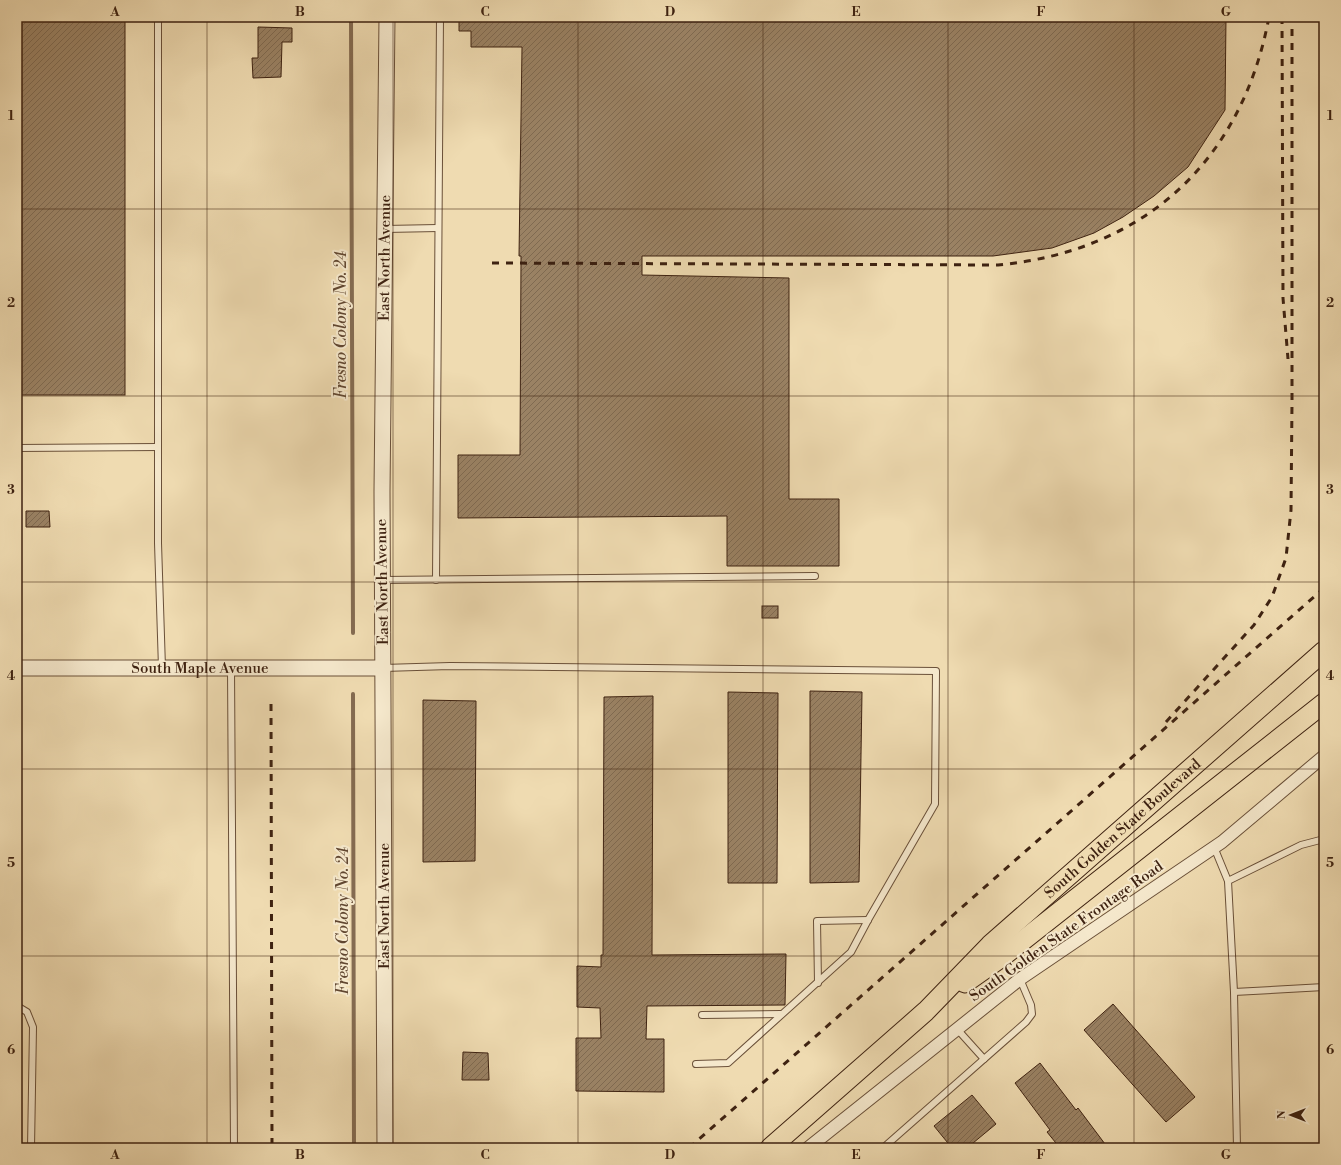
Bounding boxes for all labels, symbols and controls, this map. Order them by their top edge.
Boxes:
text: A [109,4,120,20]
text: B [295,4,305,20]
text: C [480,4,490,20]
text: D [665,4,675,20]
text: E [851,4,861,20]
text: F [1036,4,1046,20]
text: G [1221,4,1232,20]
text: 1 [8,108,15,124]
text: 1 [1327,108,1334,124]
street label: East North Avenue [375,195,395,321]
water label: Fresno Colony No. 24 [331,250,351,399]
text: 2 [7,295,15,311]
text: 2 [1326,295,1334,311]
text: 3 [7,482,15,498]
text: 3 [1326,482,1334,498]
street label: East North Avenue [372,519,393,645]
street label: South Maple Avenue [131,659,269,678]
text: 4 [7,668,16,684]
text: 4 [1326,668,1335,684]
street label: South Golden State Boulevard [1041,754,1205,903]
street label: East North Avenue [375,843,394,969]
water label: Fresno Colony No. 24 [333,846,353,995]
text: 5 [7,855,15,871]
text: 5 [1326,855,1334,871]
street label: South Golden State Frontage Road [966,857,1167,1006]
text: 6 [7,1042,15,1058]
text: 6 [1326,1042,1334,1058]
north arrow [1271,1095,1311,1135]
text: N [1275,1110,1289,1119]
text: A [109,1147,120,1163]
text: B [295,1147,305,1163]
text: C [480,1147,490,1163]
text: D [665,1147,675,1163]
text: E [851,1147,861,1163]
text: F [1036,1147,1046,1163]
text: G [1221,1147,1232,1163]

